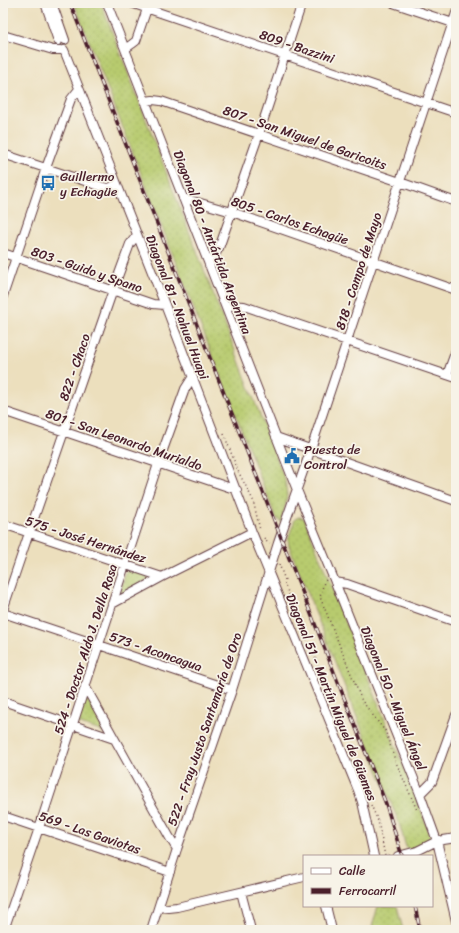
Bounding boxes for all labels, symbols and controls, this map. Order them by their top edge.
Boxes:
street label: 809 - Bazzini [256,23,338,70]
street label: 807 - San Miguel de Garicoits [220,99,390,176]
street label: Diagonal 80 - Antártida Argentina [167,147,258,338]
place label: Guillermo y Echagüe [60,165,118,203]
bus stop icon: Guillermo y Echagüe [39,174,57,192]
street label: 805 - Carlos Echagüe [228,190,352,251]
street label: 818 - Campo de Mayo [329,209,388,333]
street label: Diagonal 81 - Nahuel Huapi [139,231,216,383]
street label: 803 - Guido y Spano [28,240,146,299]
street label: 822 - Chaco [52,330,97,404]
street label: 801 - San Leonardo Murialdo [42,402,206,477]
place label: Puesto de Control [304,438,361,476]
public building icon: Puesto de Control [283,447,301,465]
street label: 575 - José Hernández [22,509,150,570]
street label: 524 - Doctor Aldo J. Della Rosa [47,560,124,738]
street label: Diagonal 51 - Martín Miguel de Güemes [279,590,384,804]
street label: Diagonal 50 - Miguel Ángel [354,622,433,774]
street label: 573 - Aconcagua [106,625,206,678]
street label: 522 - Fray Justo Santamaría de Oro [160,629,249,829]
street label: 569 - Las Gaviotas [36,804,145,861]
legend [303,855,433,907]
text: Calle [339,860,366,882]
text: Ferrocarril [339,880,397,902]

